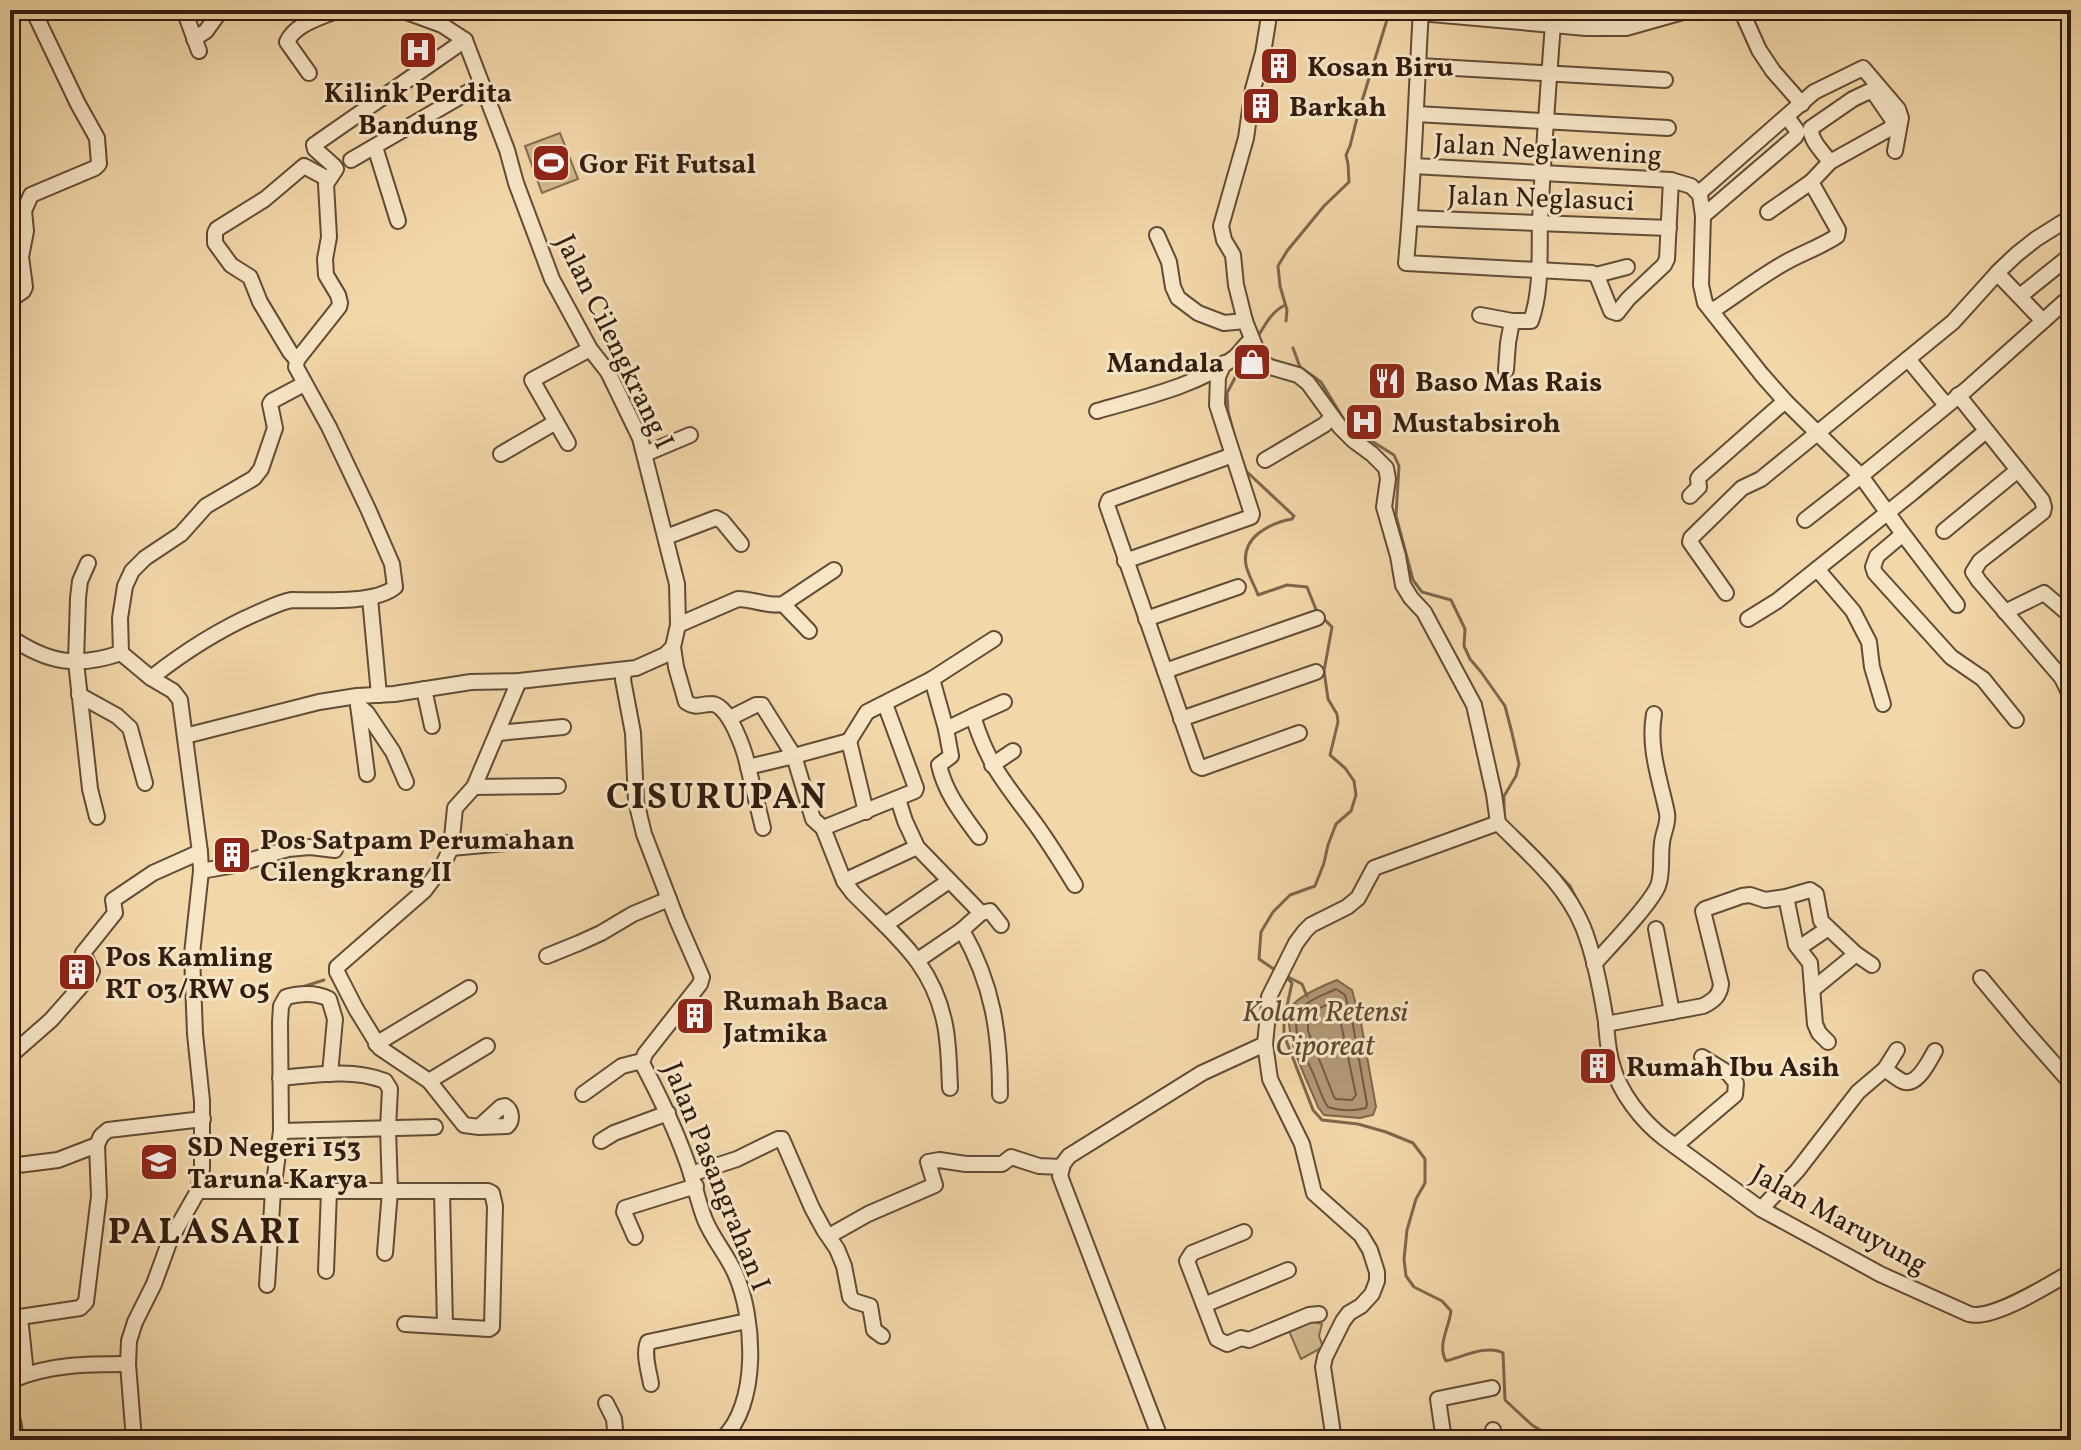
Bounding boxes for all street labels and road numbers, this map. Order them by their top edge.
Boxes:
street label: Jalan Neglawening [1433,125,1663,176]
street label: Jalan Neglasuci [1447,177,1635,222]
street label: Jalan Cilengkrang I [545,228,683,456]
street label: Jalan Pasangrahan I [652,1057,779,1297]
street label: Jalan Maruyung [1743,1156,1934,1285]

